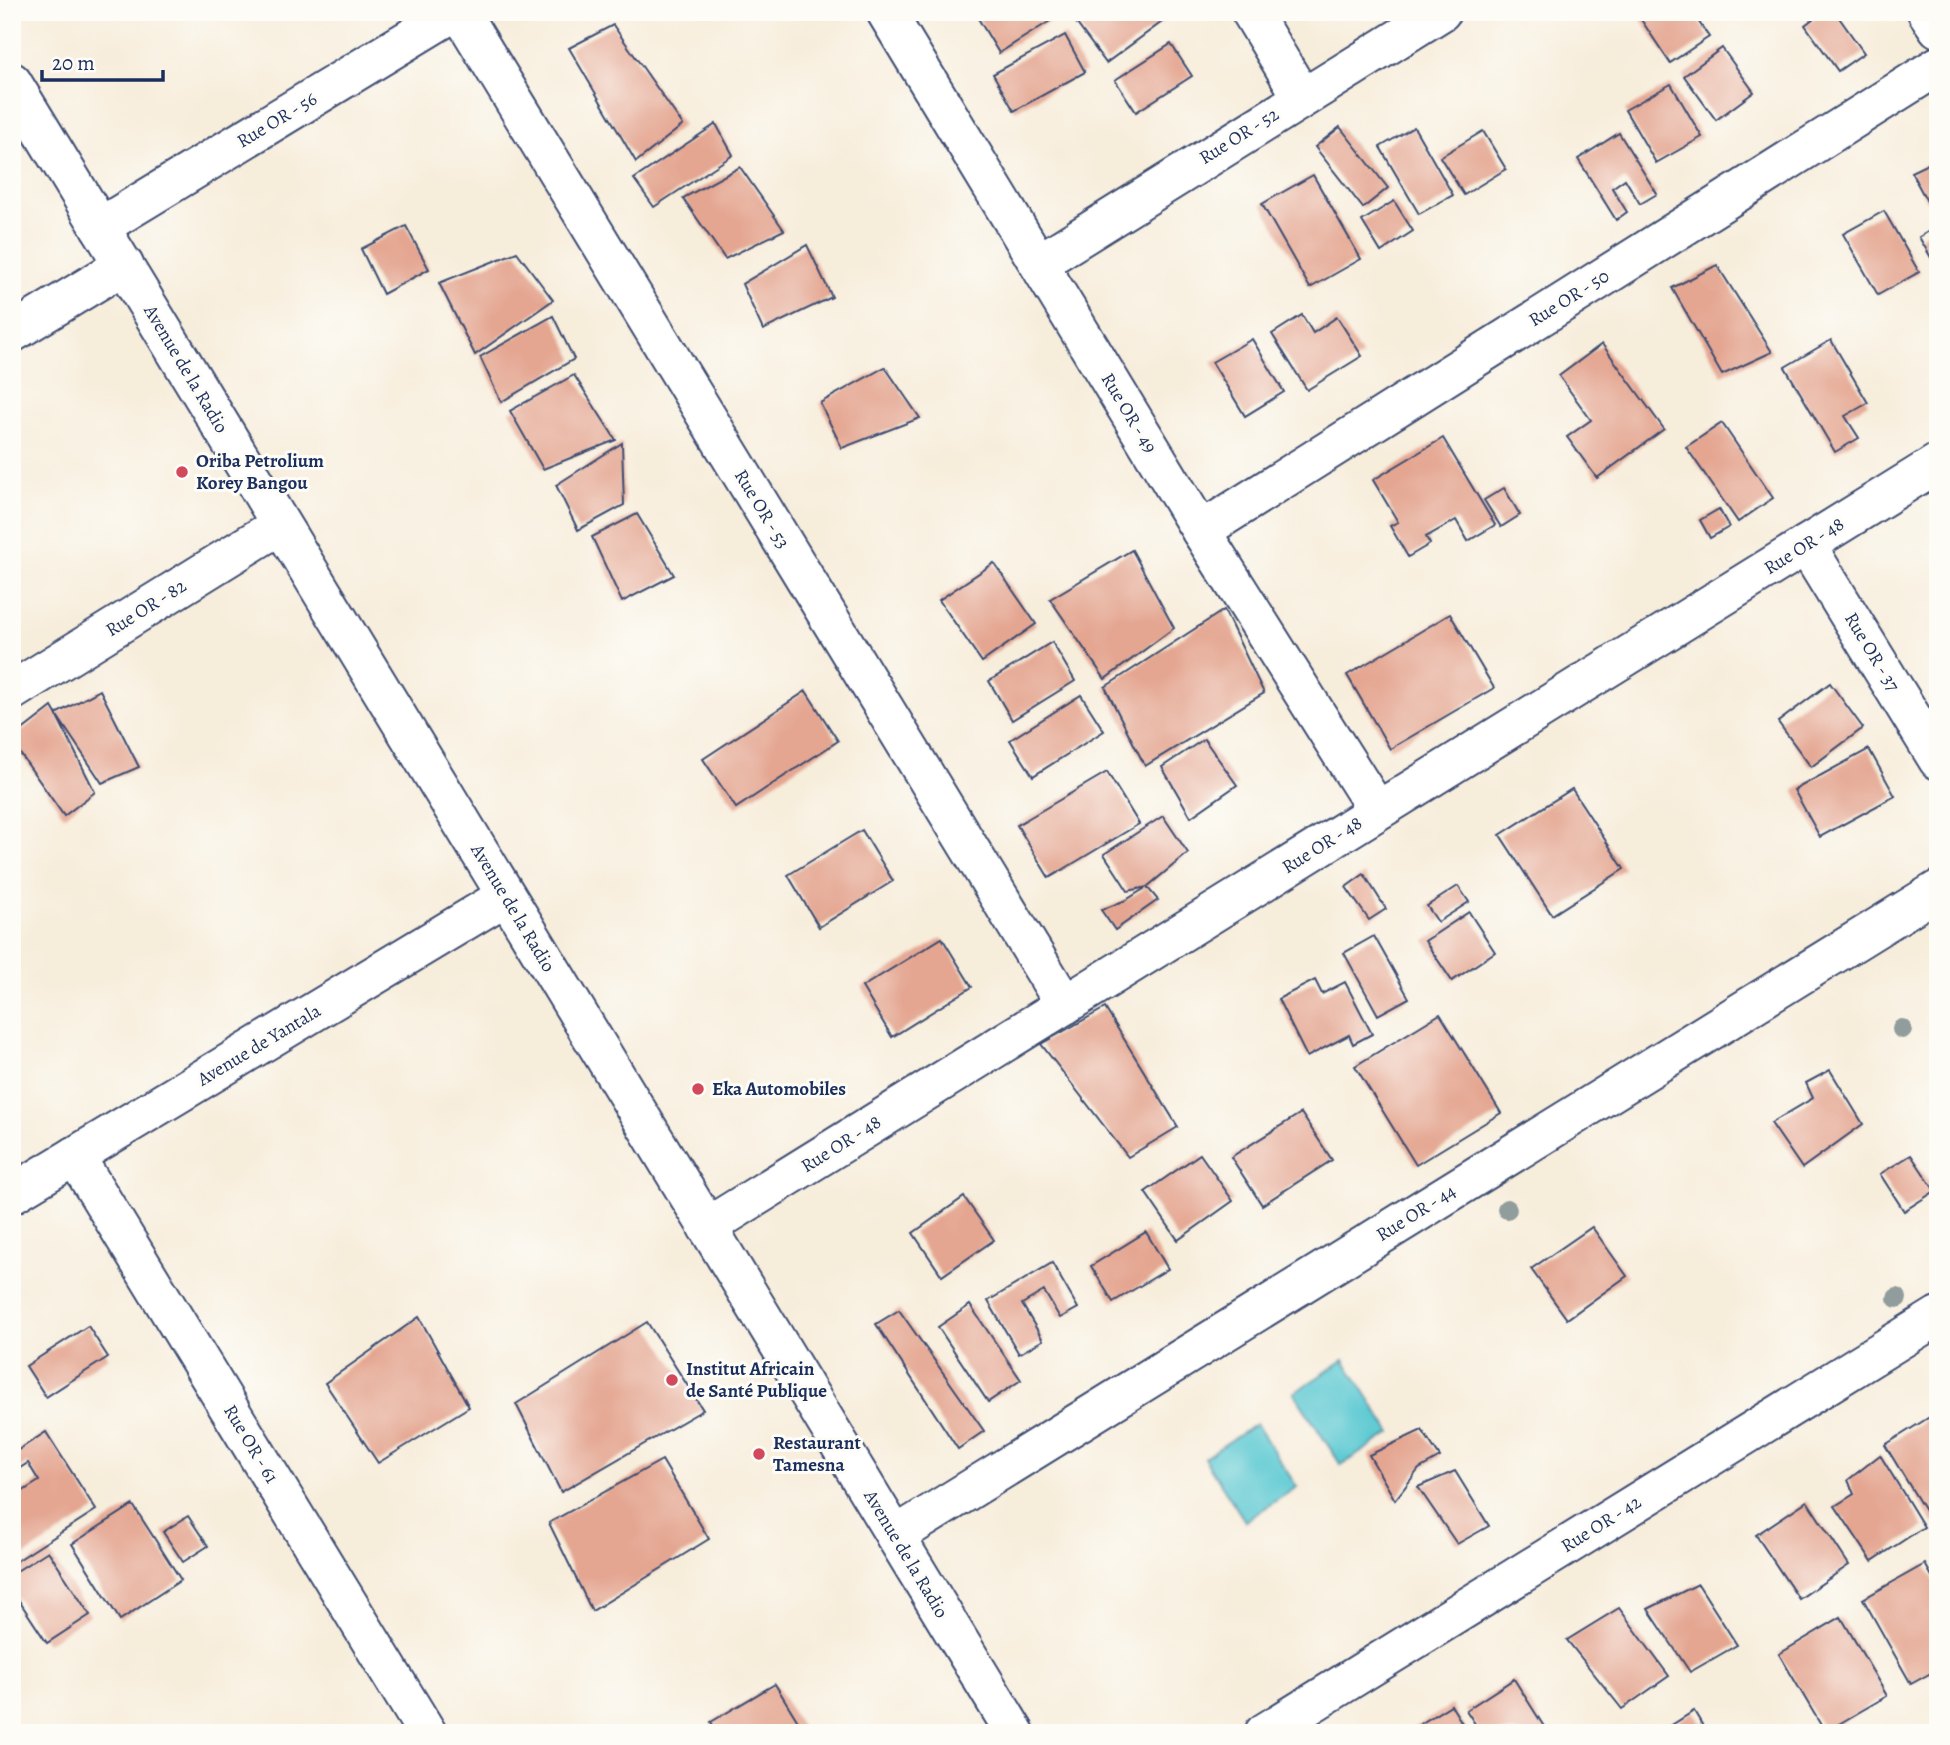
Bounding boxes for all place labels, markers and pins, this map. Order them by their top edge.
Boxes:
place label: Oriba Petrolium Korey Bangou [196,448,324,496]
marker: Oriba Petrolium Korey Bangou [174,464,190,480]
place label: Eka Automobiles [712,1076,846,1102]
marker: Eka Automobiles [690,1081,706,1097]
place label: Institut Africain de Santé Publique [686,1356,827,1404]
marker: Institut Africain de Santé Publique [664,1372,680,1388]
place label: Restaurant Tamesna [773,1430,861,1478]
marker: Restaurant Tamesna [751,1446,767,1462]

